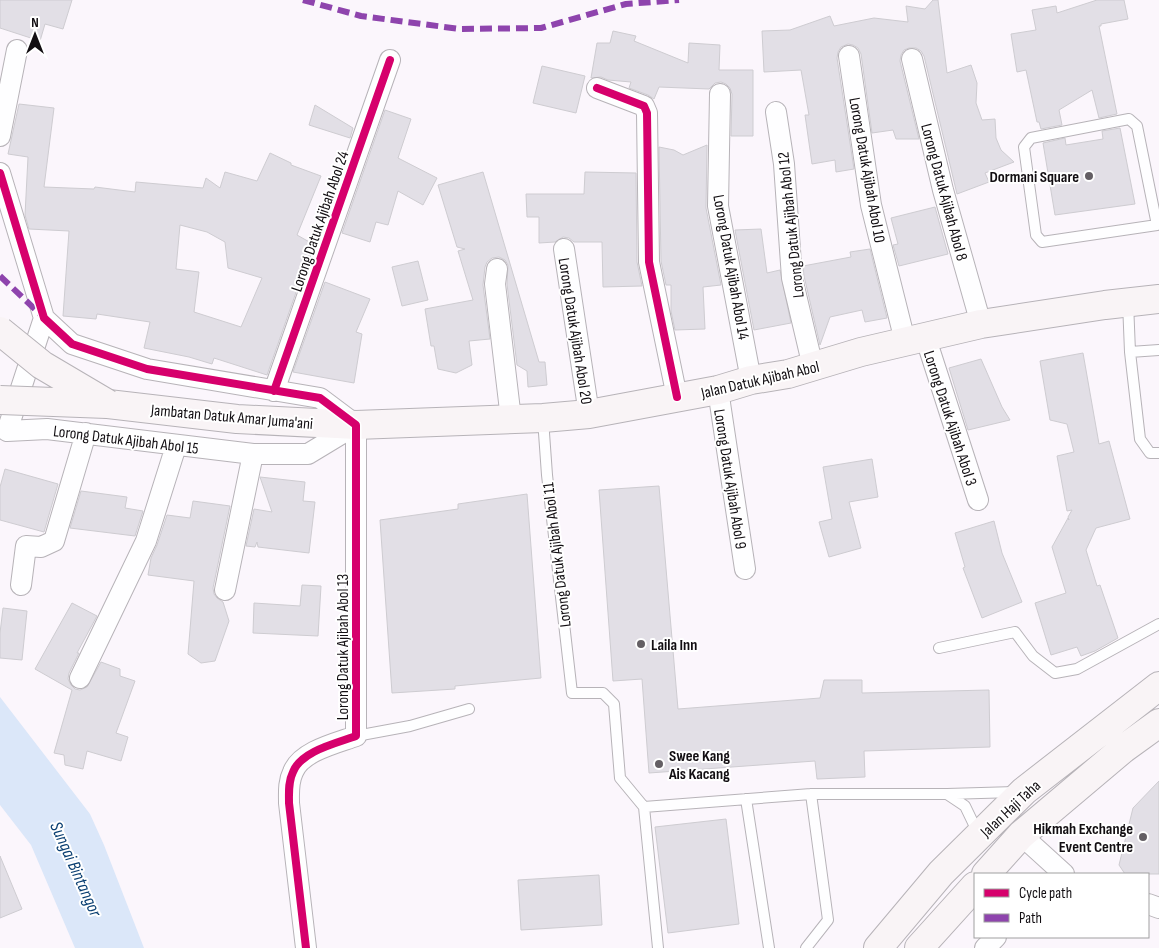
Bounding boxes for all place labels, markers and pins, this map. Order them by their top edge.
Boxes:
place label: Dormani Square [989,168,1079,187]
marker: Dormani Square [1083,170,1095,182]
place label: Laila Inn [651,636,697,655]
marker: Laila Inn [635,638,647,650]
place label: Swee Kang Ais Kacang [668,747,730,784]
marker: Swee Kang Ais Kacang [653,758,665,770]
place label: Hikmah Exchange Event Centre [1033,820,1133,857]
marker: Hikmah Exchange Event Centre [1137,831,1149,843]

